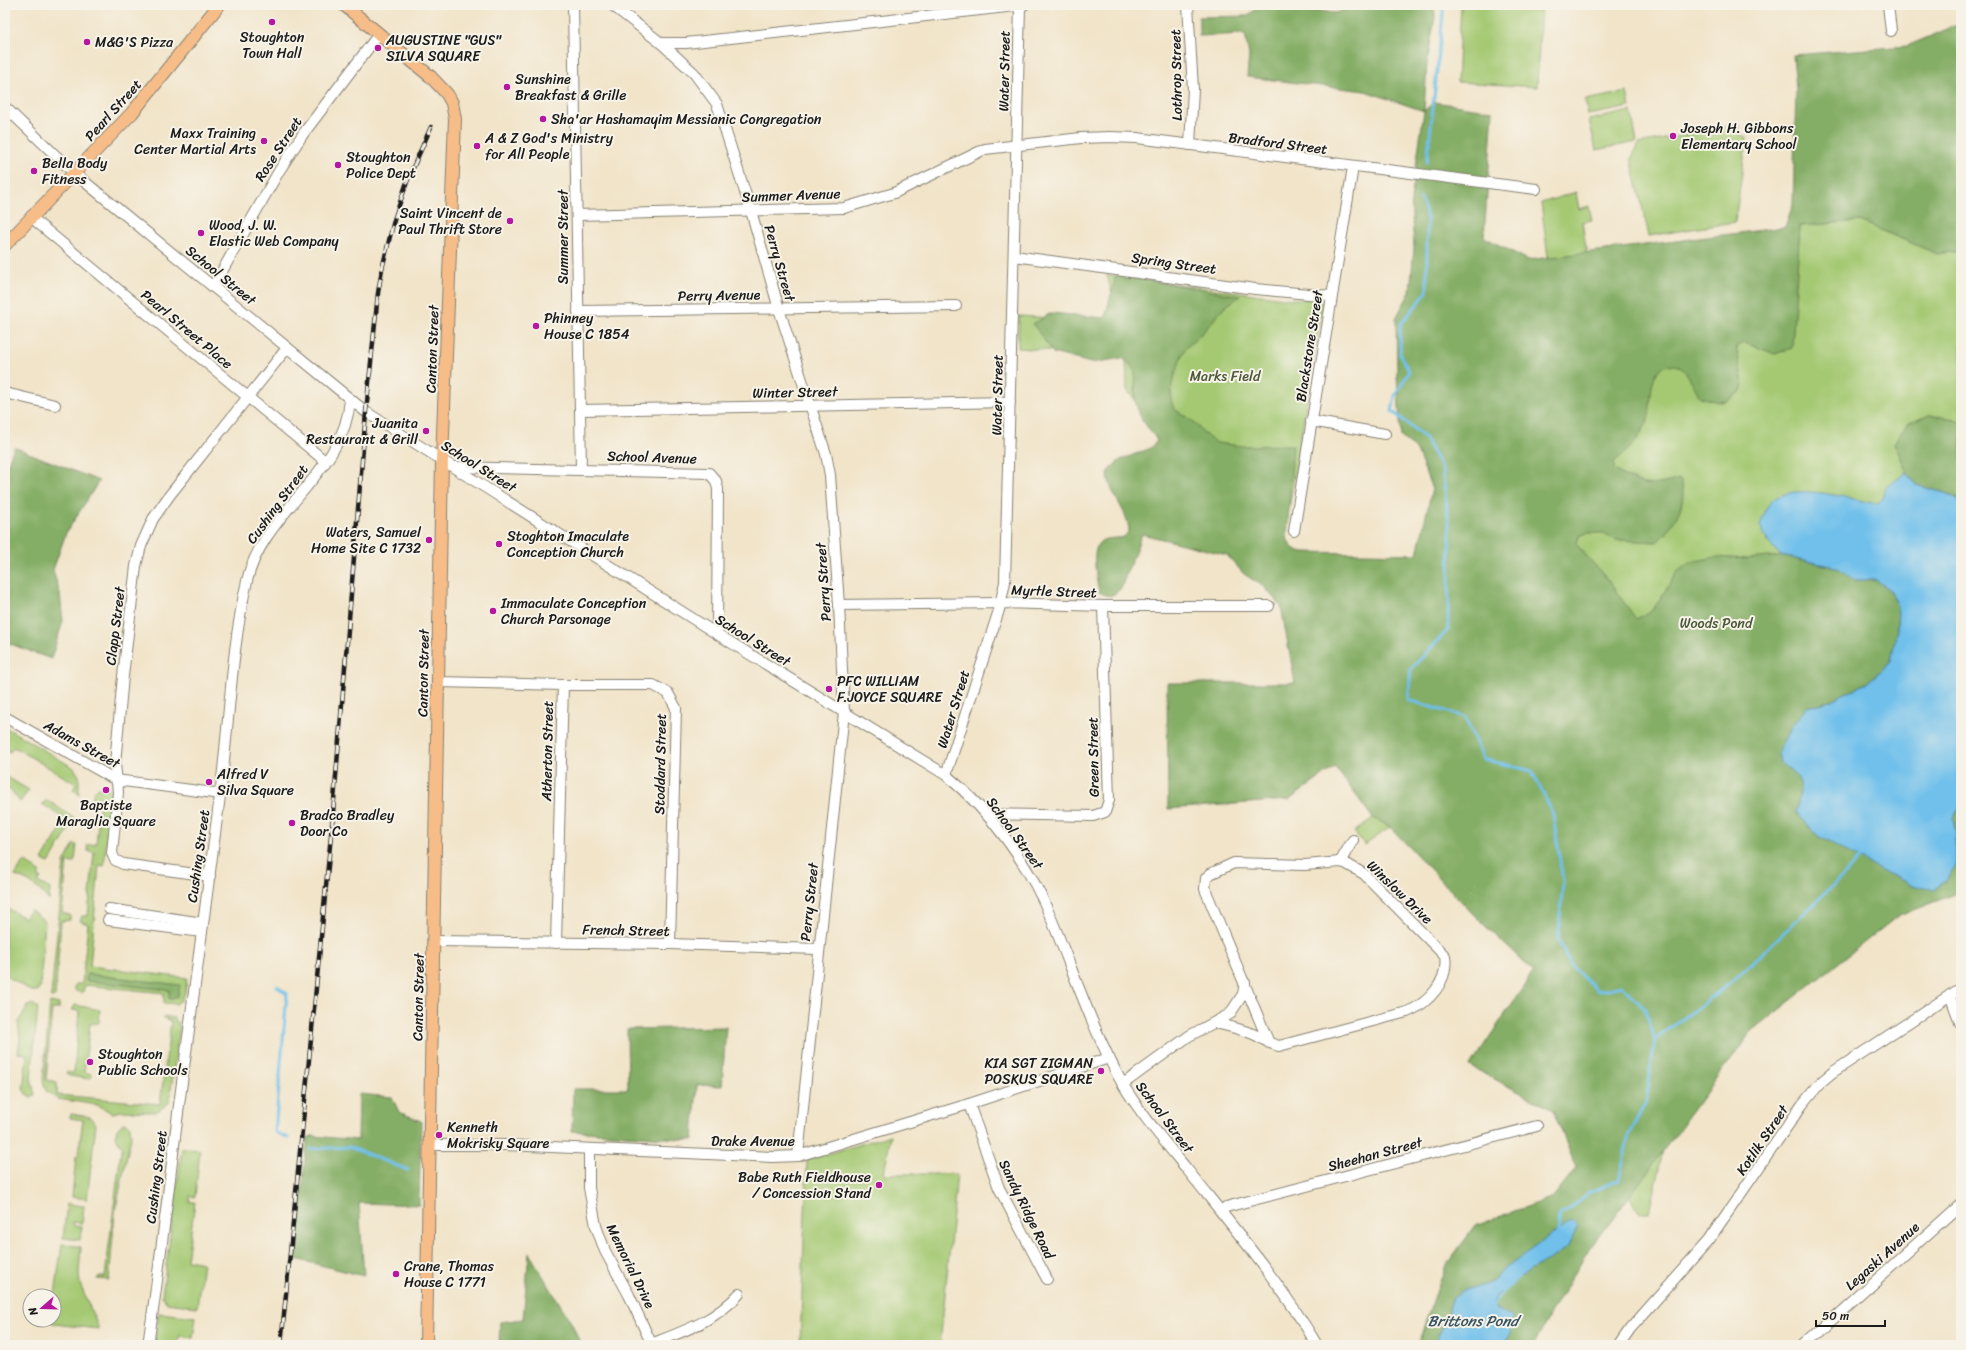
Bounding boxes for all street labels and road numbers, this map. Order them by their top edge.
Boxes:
street label: Lothrop Street [1163,29,1190,121]
street label: Water Street [991,30,1018,112]
street label: Pearl Street [78,73,148,147]
street label: Rose Street [248,112,309,187]
street label: Bradford Street [1227,125,1329,162]
street label: Summer Avenue [741,181,841,210]
street label: Summer Street [551,188,576,284]
street label: Perry Street [757,222,803,306]
street label: School Street [180,239,263,313]
street label: Spring Street [1130,245,1218,282]
street label: Perry Avenue [677,282,761,309]
street label: Pearl Street Place [135,283,238,376]
street label: Blackstone Street [1288,287,1331,404]
street label: Canton Street [418,303,447,393]
street label: Water Street [984,354,1011,436]
street label: Winter Street [752,379,839,406]
street label: School Street [436,433,523,500]
street label: School Avenue [607,443,697,472]
street label: Cushing Street [240,459,315,549]
street label: Perry Street [808,541,839,622]
street label: Myrtle Street [1011,578,1097,605]
street label: Clapp Street [98,584,133,667]
street label: School Street [710,607,797,674]
street label: Canton Street [410,627,437,717]
street label: Water Street [930,667,977,751]
street label: Atherton Street [534,701,561,802]
street label: Adams Street [38,713,126,776]
street label: Stoddard Street [647,713,674,815]
street label: Green Street [1080,717,1107,797]
street label: School Street [979,791,1051,876]
street label: Cushing Street [180,808,217,904]
street label: Winslow Drive [1360,854,1439,931]
street label: Perry Street [793,860,826,942]
street label: French Street [582,917,670,944]
street label: Canton Street [405,951,432,1041]
street label: School Street [1129,1076,1201,1160]
street label: Kotlik Street [1729,1099,1796,1181]
street label: Cushing Street [138,1129,175,1225]
street label: Drake Avenue [711,1129,795,1154]
street label: Sheehan Street [1325,1130,1426,1179]
street label: Sandy Ridge Road [992,1155,1062,1265]
street label: Legaski Avenue [1839,1216,1926,1297]
street label: Memorial Drive [599,1219,662,1313]

